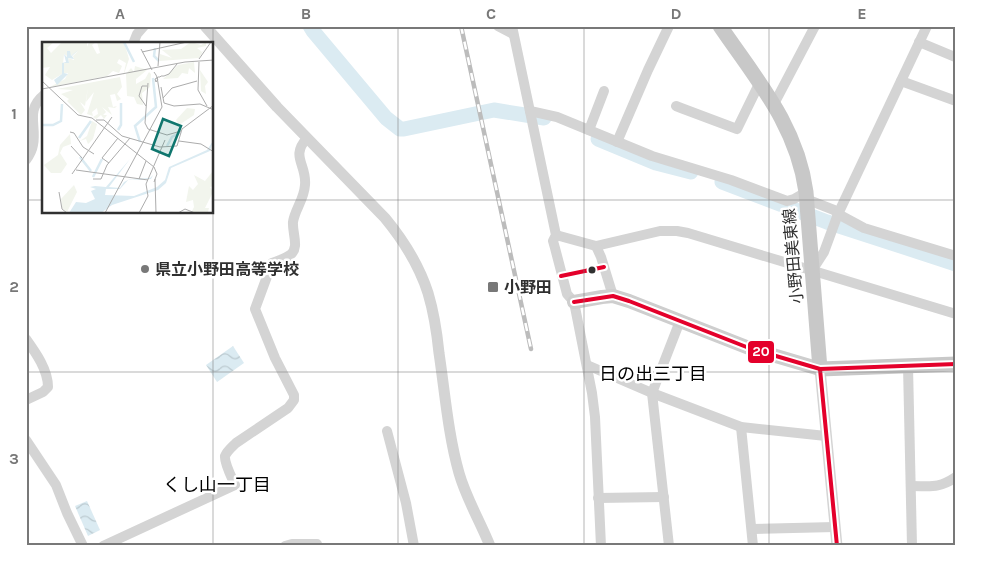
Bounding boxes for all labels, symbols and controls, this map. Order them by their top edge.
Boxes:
text: A [115,4,125,23]
text: B [301,4,311,23]
text: C [486,4,496,23]
text: D [671,4,682,23]
text: E [857,4,867,23]
inset map [42,42,214,214]
text: 1 [11,104,17,123]
street label: 小野田美東線 [779,207,807,305]
place label: 県立小野田高等学校 [155,260,299,279]
marker: 県立小野田高等学校 [139,263,151,275]
unlabelled marker [587,265,597,275]
text: 2 [9,277,19,296]
place label: 小野田 [504,278,552,297]
marker: 小野田 [486,280,500,294]
line badge: 20 [747,340,775,364]
text: 20 [752,343,770,360]
district label: 日の出三丁目 [599,363,707,385]
text: 3 [9,449,19,468]
district label: くし山一丁目 [163,474,271,496]

